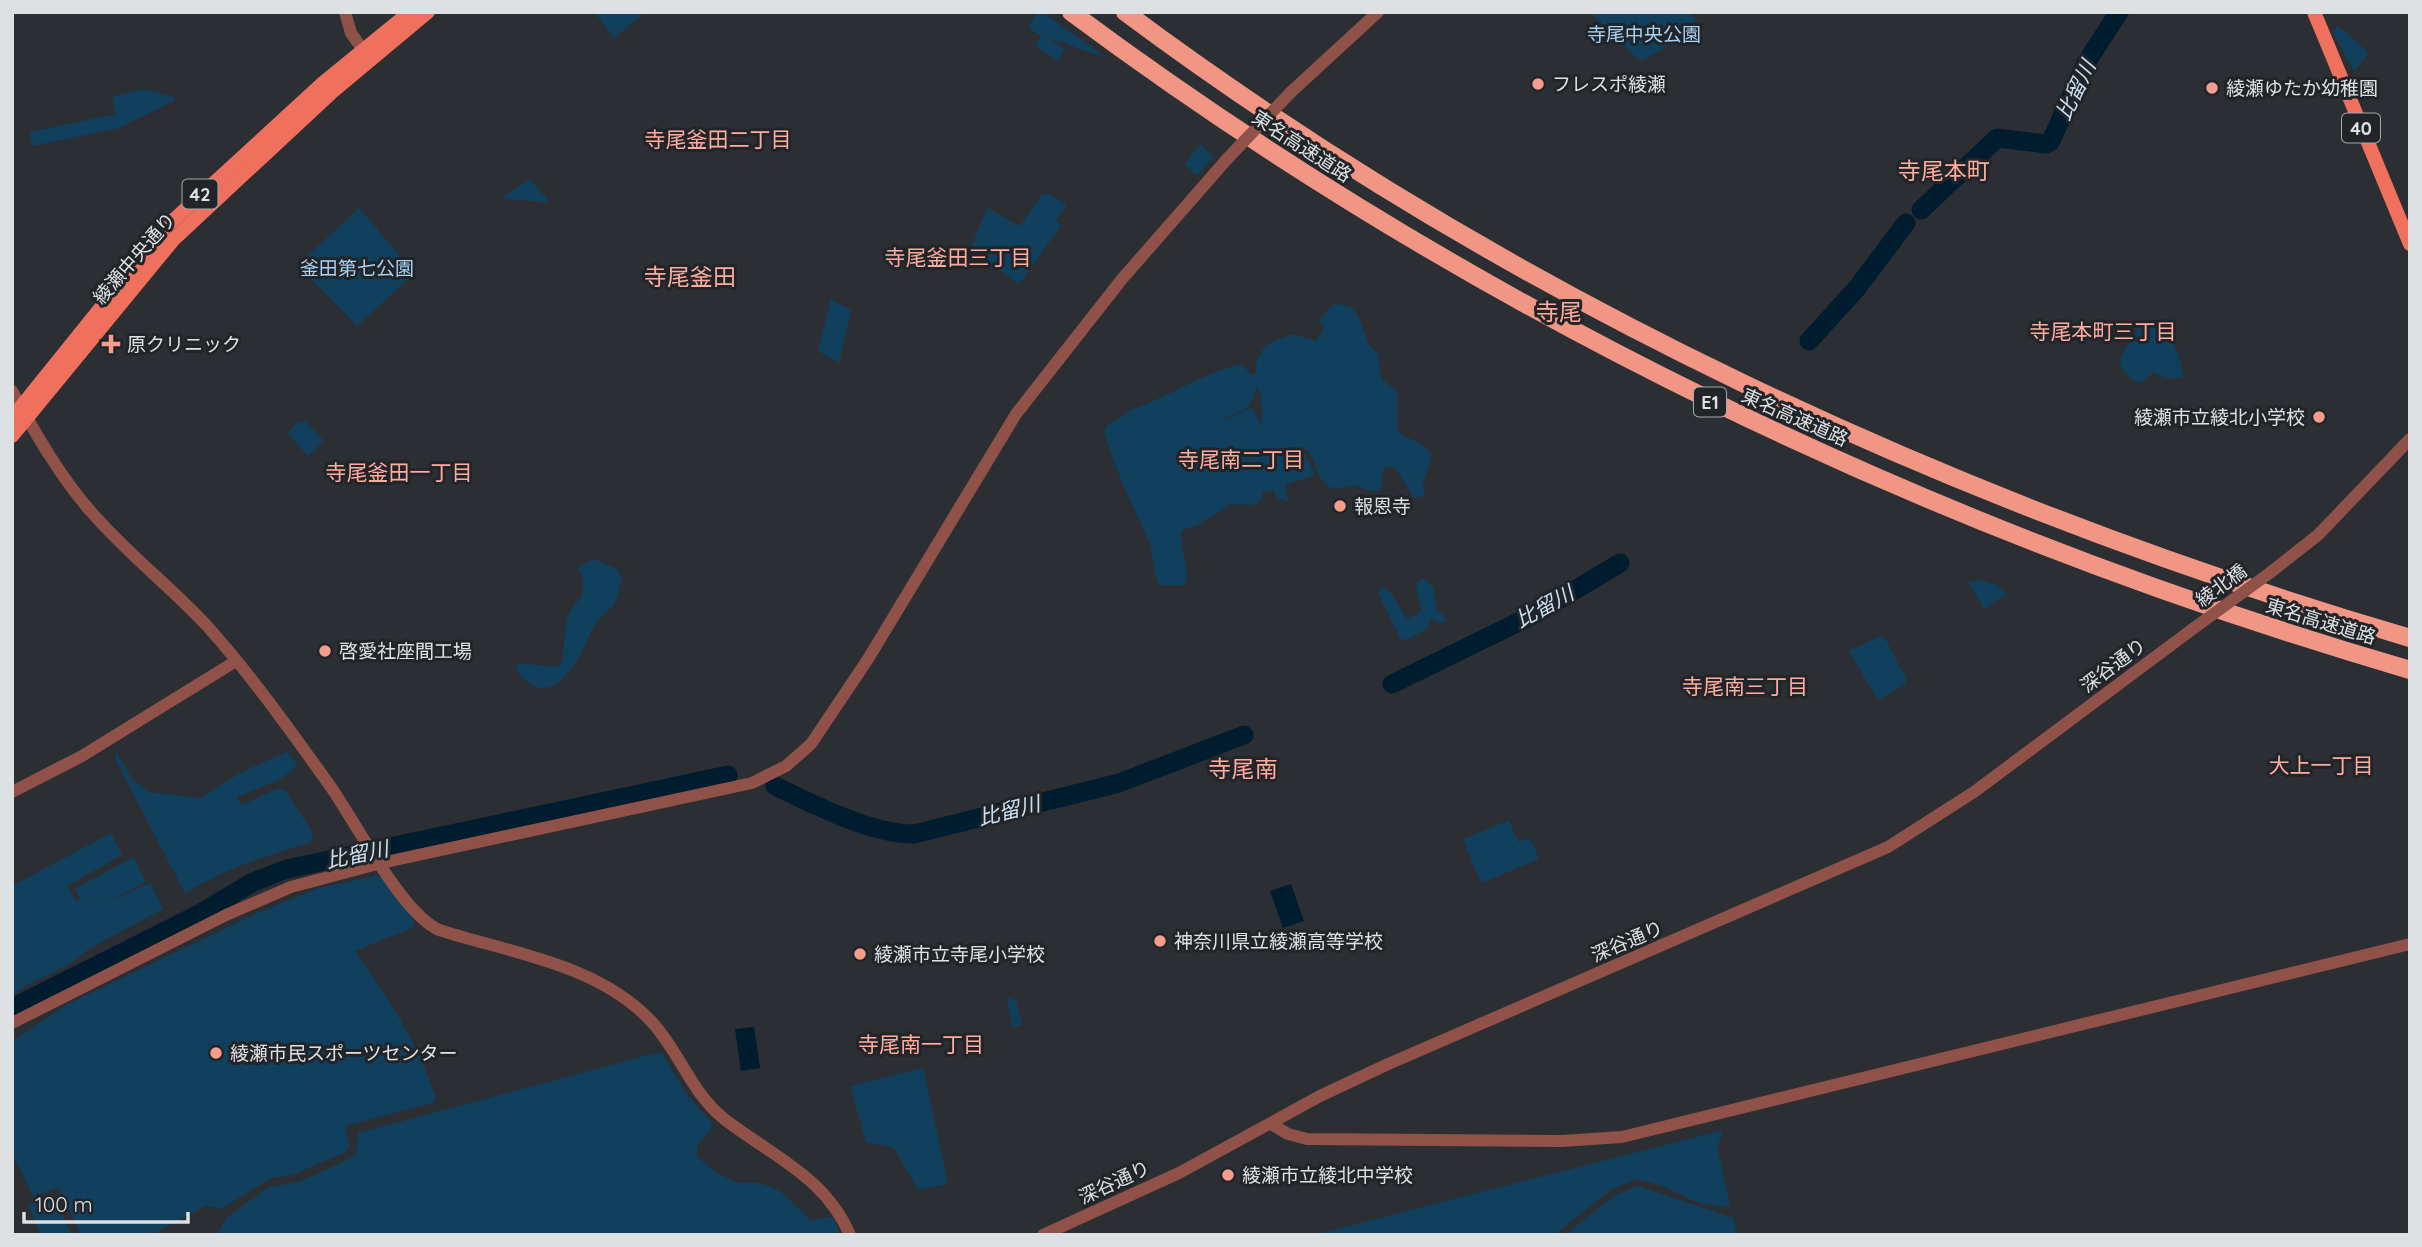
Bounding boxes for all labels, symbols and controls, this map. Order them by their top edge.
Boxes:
park label: 寺尾中央公園 [1587,22,1701,46]
water label: 比留川 [2050,54,2101,124]
place label: フレスポ綾瀬 [1552,72,1666,96]
marker: フレスポ綾瀬 [1530,76,1546,92]
place label: 綾瀬ゆたか幼稚園 [2226,76,2378,100]
marker: 綾瀬ゆたか幼稚園 [2204,80,2220,96]
street label: 東名高速道路 [1248,105,1356,187]
road number: 40 [2342,113,2380,142]
district label: 寺尾釜田二丁目 [645,126,792,152]
district label: 寺尾本町 [1898,156,1990,185]
road number: 42 [182,180,218,209]
street label: 綾瀬中央通り [88,207,180,309]
district label: 寺尾釜田三丁目 [885,244,1032,270]
park label: 釜田第七公園 [300,256,414,280]
district label: 寺尾釜田 [644,262,736,291]
district label: 寺尾 [1536,297,1582,326]
district label: 寺尾本町三丁目 [2030,318,2177,344]
place label: 原クリニック [127,332,241,356]
marker: 原クリニック [101,334,121,354]
street label: 東名高速道路 [1738,383,1852,451]
road number: E1 [1694,388,1726,416]
place label: 綾瀬市立綾北小学校 [2134,405,2305,429]
marker: 綾瀬市立綾北小学校 [2311,409,2327,425]
district label: 寺尾南二丁目 [1178,446,1304,472]
district label: 寺尾釜田一丁目 [326,459,473,485]
place label: 報恩寺 [1354,494,1411,518]
marker: 報恩寺 [1332,498,1348,514]
street label: 綾北橋 [2191,559,2251,611]
water label: 比留川 [1510,578,1580,633]
street label: 東名高速道路 [2263,593,2379,649]
street label: 深谷通り [2075,633,2151,697]
place label: 啓愛社座間工場 [339,639,472,663]
marker: 啓愛社座間工場 [317,643,333,659]
district label: 寺尾南三丁目 [1682,673,1808,699]
district label: 大上一丁目 [2269,752,2374,778]
district label: 寺尾南 [1209,754,1278,783]
water label: 比留川 [975,789,1045,830]
water label: 比留川 [323,834,392,873]
street label: 深谷通り [1587,915,1667,967]
place label: 神奈川県立綾瀬高等学校 [1174,929,1383,953]
marker: 神奈川県立綾瀬高等学校 [1152,933,1168,949]
place label: 綾瀬市立寺尾小学校 [874,942,1045,966]
marker: 綾瀬市立寺尾小学校 [852,946,868,962]
district label: 寺尾南一丁目 [858,1031,984,1057]
place label: 綾瀬市民スポーツセンター [230,1041,458,1065]
marker: 綾瀬市民スポーツセンター [208,1045,224,1061]
street label: 深谷通り [1074,1155,1154,1209]
place label: 綾瀬市立綾北中学校 [1242,1163,1413,1187]
marker: 綾瀬市立綾北中学校 [1220,1167,1236,1183]
scale bar [24,1180,189,1224]
text: 100 m [35,1191,93,1217]

